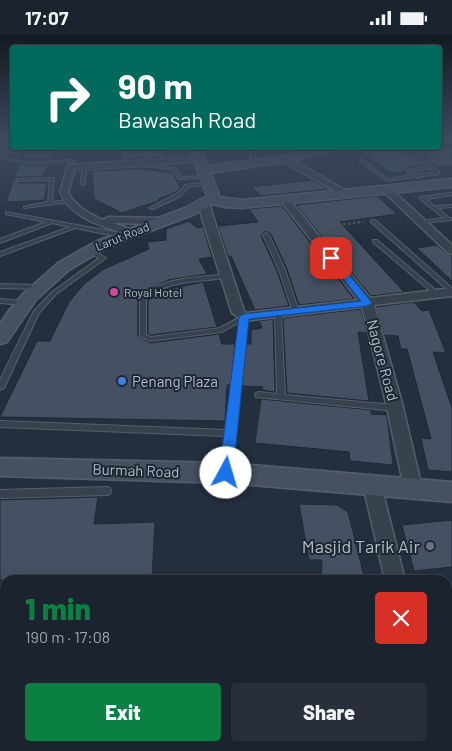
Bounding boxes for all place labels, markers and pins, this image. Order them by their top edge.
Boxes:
pin [310,237,352,279]
place label: Royal Hotel [124,285,182,299]
marker: Royal Hotel [108,286,120,298]
place label: Penang Plaza [132,372,218,390]
marker: Penang Plaza [116,375,128,387]
place label: Masjid Tarik Air [302,535,420,557]
marker: Masjid Tarik Air [424,540,436,552]

